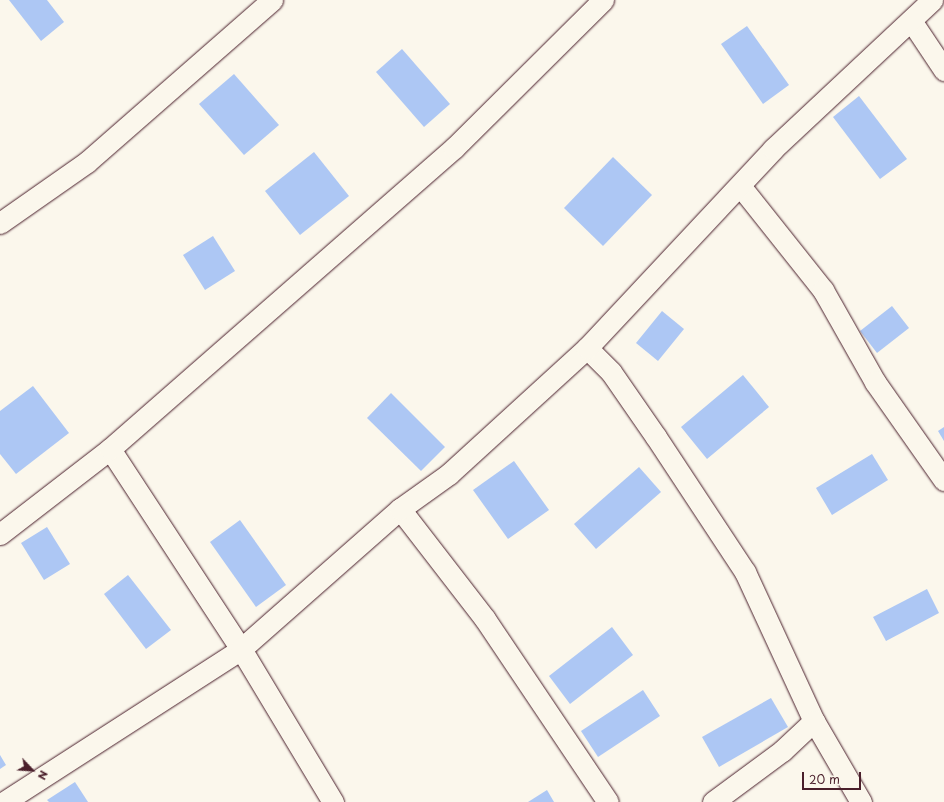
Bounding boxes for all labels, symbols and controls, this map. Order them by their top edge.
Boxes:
north arrow [12,750,52,790]
scale bar [804,764,863,790]
text: N [34,768,53,783]
text: 20 m [809,770,840,788]

